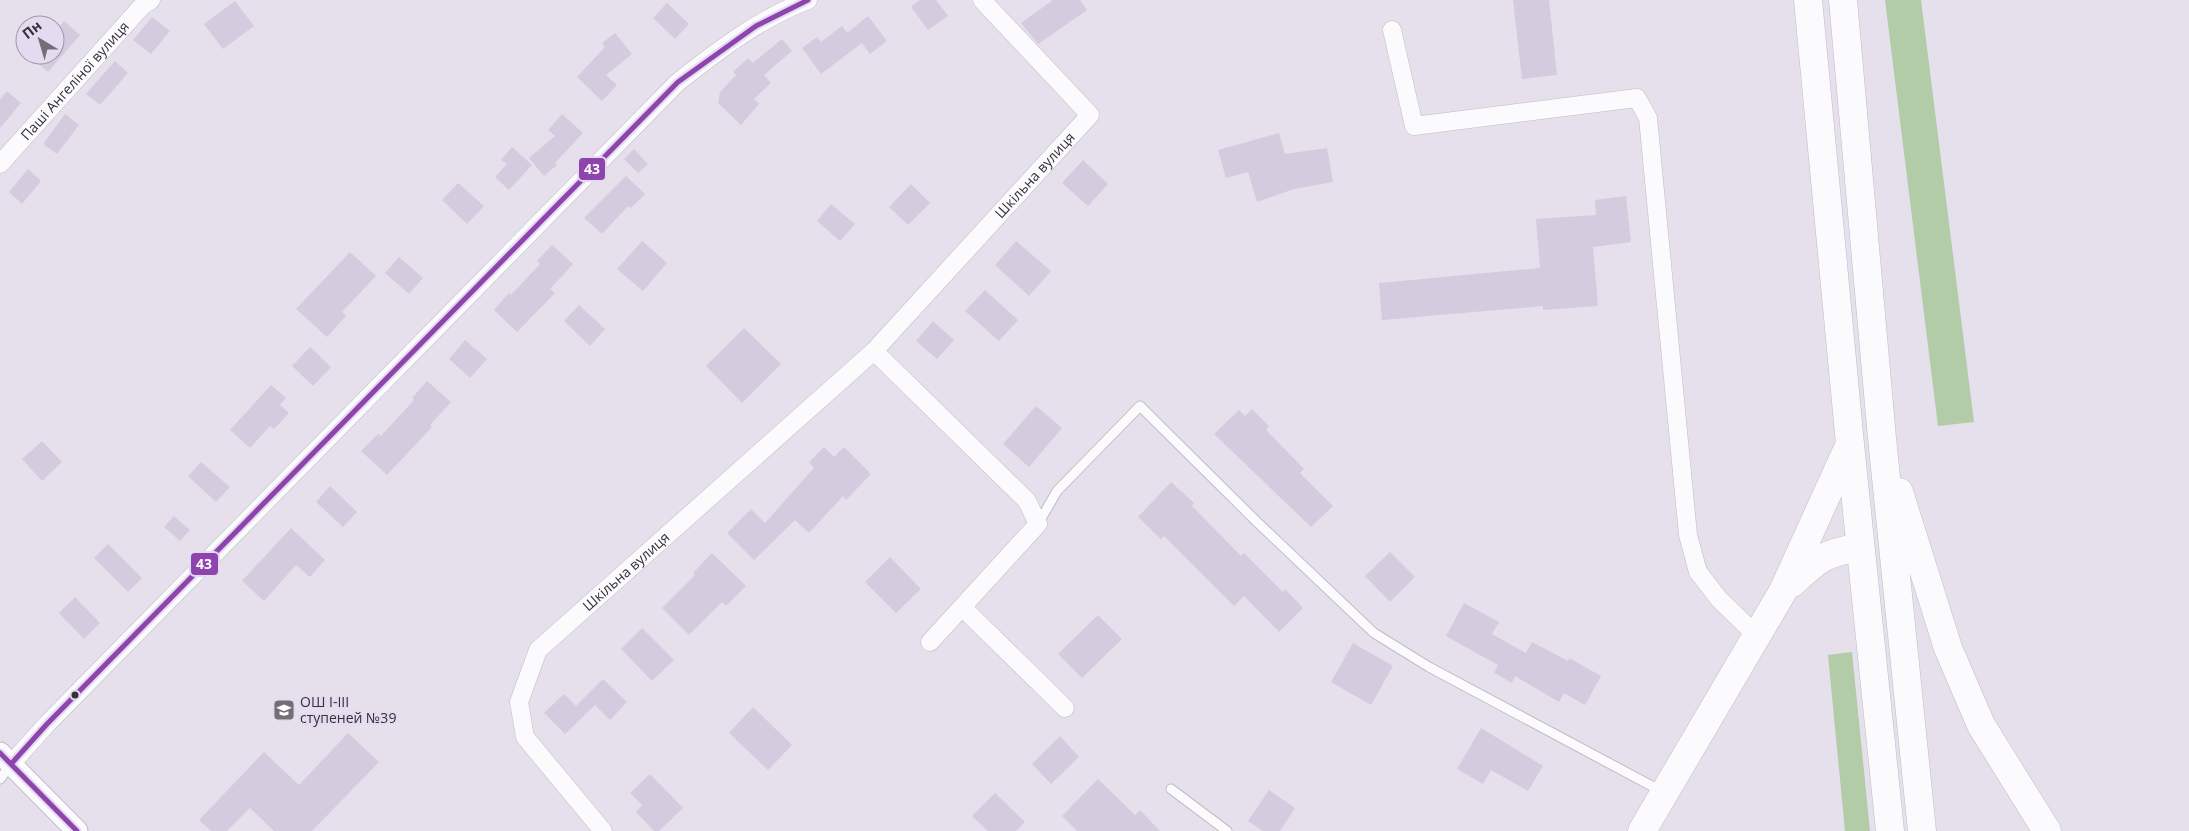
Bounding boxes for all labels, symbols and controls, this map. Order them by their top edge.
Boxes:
north arrow [15,15,65,65]
text: Пн [18,16,45,43]
street label: Паші Ангеліної вулиця [16,17,133,144]
street label: Шкільна вулиця [990,128,1079,222]
line badge: 43 [578,157,606,181]
text: 43 [584,159,600,178]
street label: Шкільна вулиця [578,527,673,615]
line badge: 43 [190,552,219,576]
text: 43 [196,554,212,573]
unlabelled marker [70,690,80,700]
place label: ОШ I-III ступеней №39 [300,692,396,727]
school or university icon: ОШ I-III ступеней №39 [272,698,296,722]

